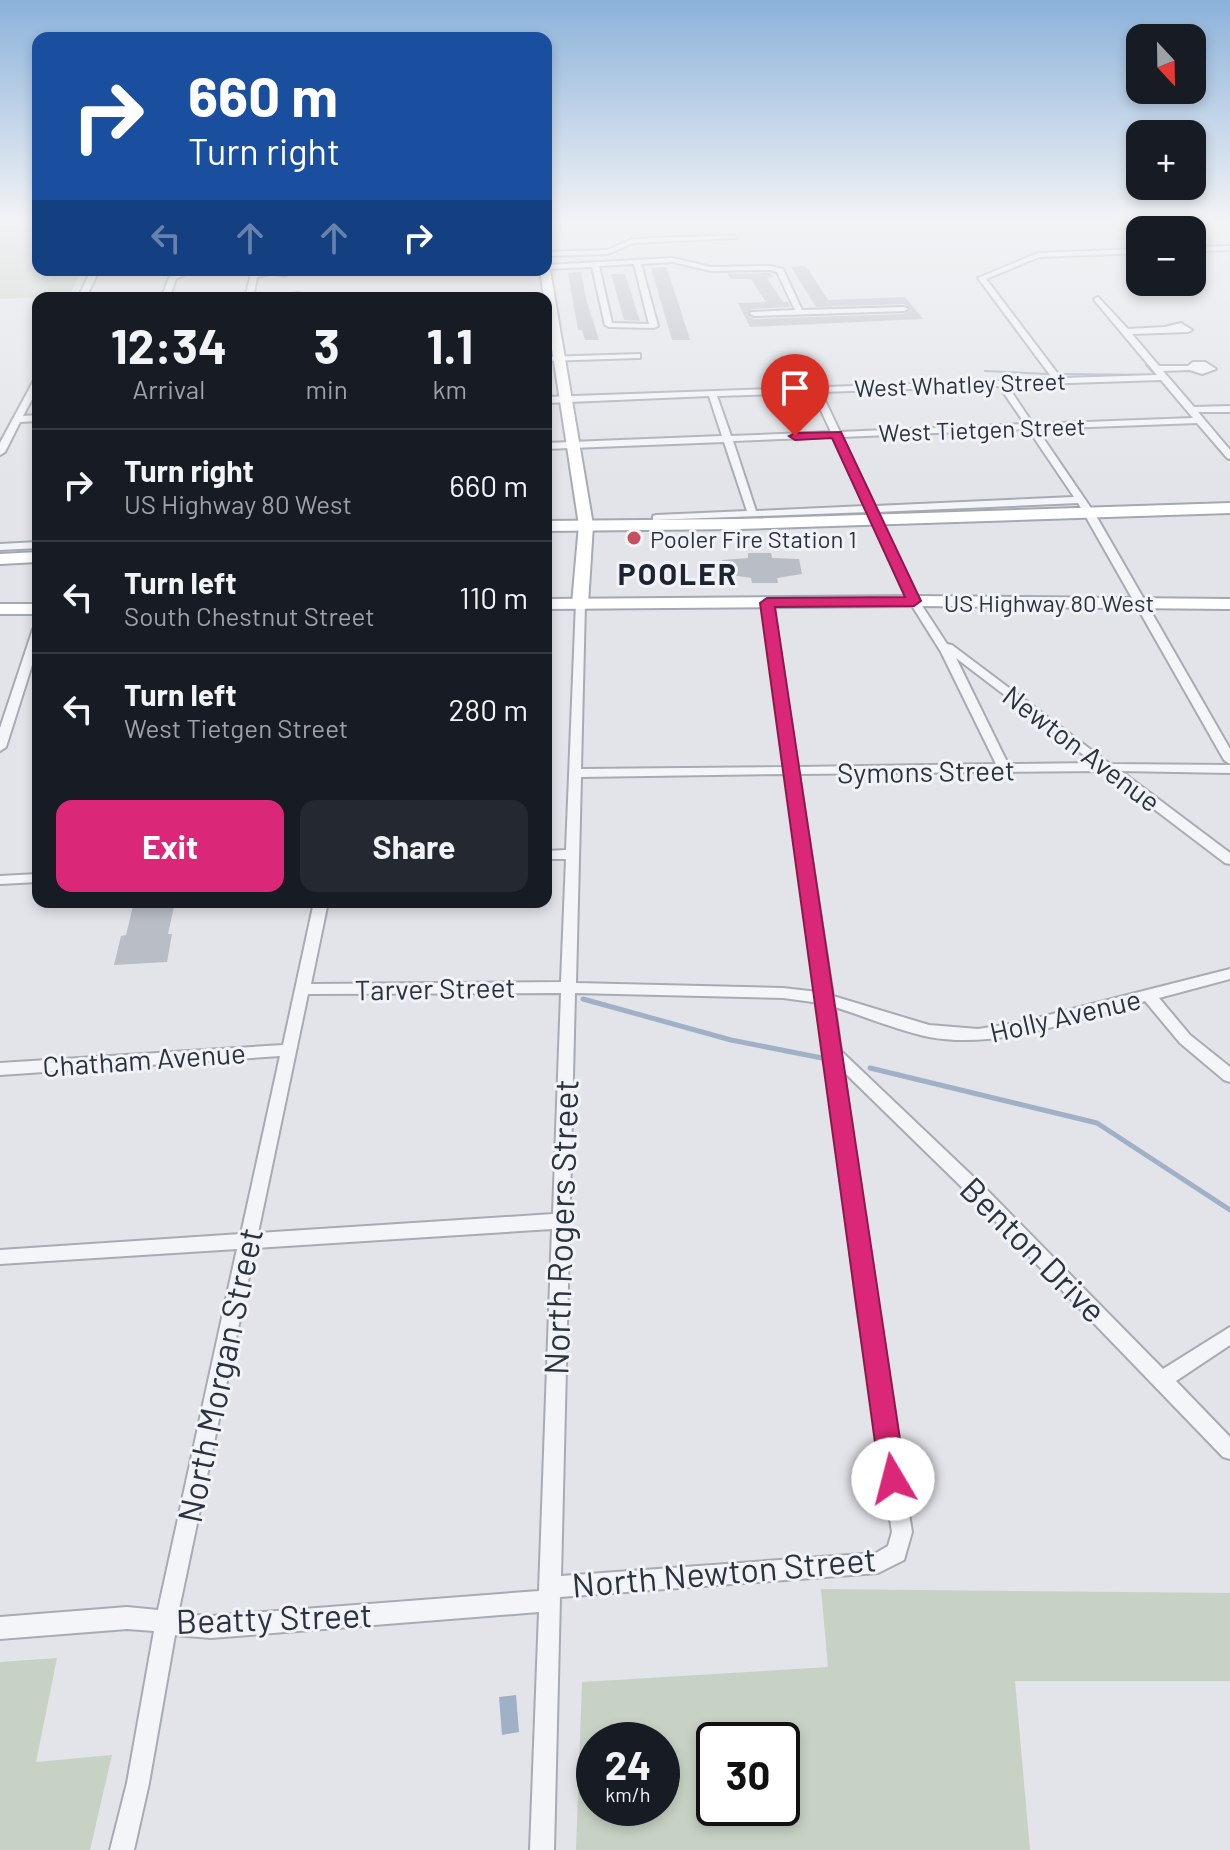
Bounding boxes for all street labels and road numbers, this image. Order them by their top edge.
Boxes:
street label: West Whatley Street [854,366,1066,402]
street label: West Tietgen Street [878,411,1086,447]
street label: US Highway 80 West [944,588,1154,617]
street label: Newton Avenue [997,678,1167,818]
street label: Symons Street [837,752,1015,790]
street label: Tarver Street [354,970,516,1006]
street label: Holly Avenue [986,981,1144,1049]
street label: Chatham Avenue [41,1035,247,1083]
street label: North Rogers Street [534,1079,586,1375]
street label: Benton Drive [953,1168,1115,1330]
street label: North Morgan Street [168,1224,270,1526]
street label: North Newton Street [570,1537,878,1605]
street label: Beatty Street [175,1593,373,1641]

